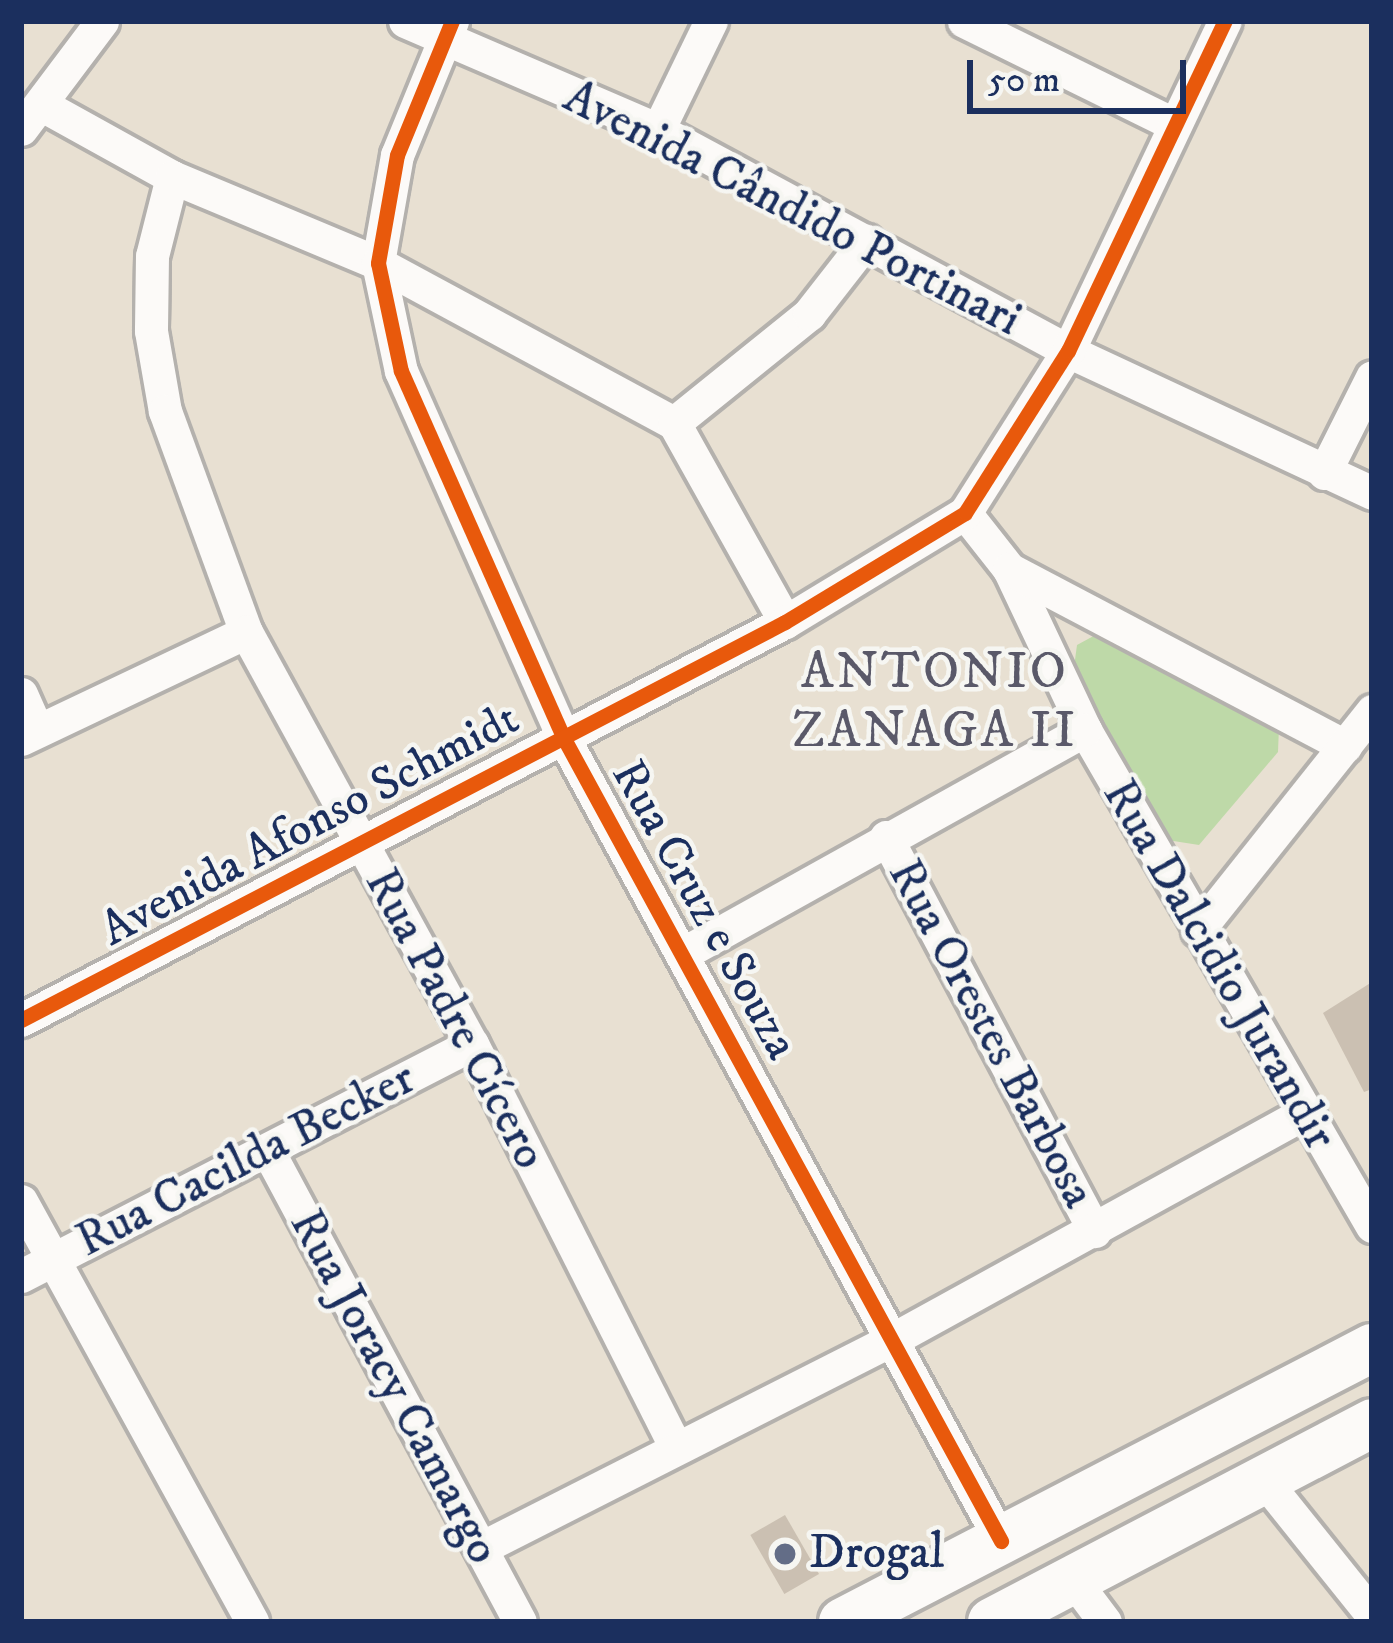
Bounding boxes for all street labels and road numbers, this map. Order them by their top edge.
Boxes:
street label: Avenida Cândido Portinari [554,69,1030,349]
street label: Avenida Afonso Schmidt [91,690,529,960]
street label: Rua Cruz e Souza [598,751,810,1069]
street label: Rua Dalcidio Jurandir [1090,770,1348,1160]
street label: Rua Orestes Barbosa [875,850,1107,1218]
street label: Rua Padre Cícero [352,859,558,1179]
street label: Rua Cacilda Becker [67,1050,425,1270]
street label: Rua Joracy Camargo [276,1200,512,1574]

